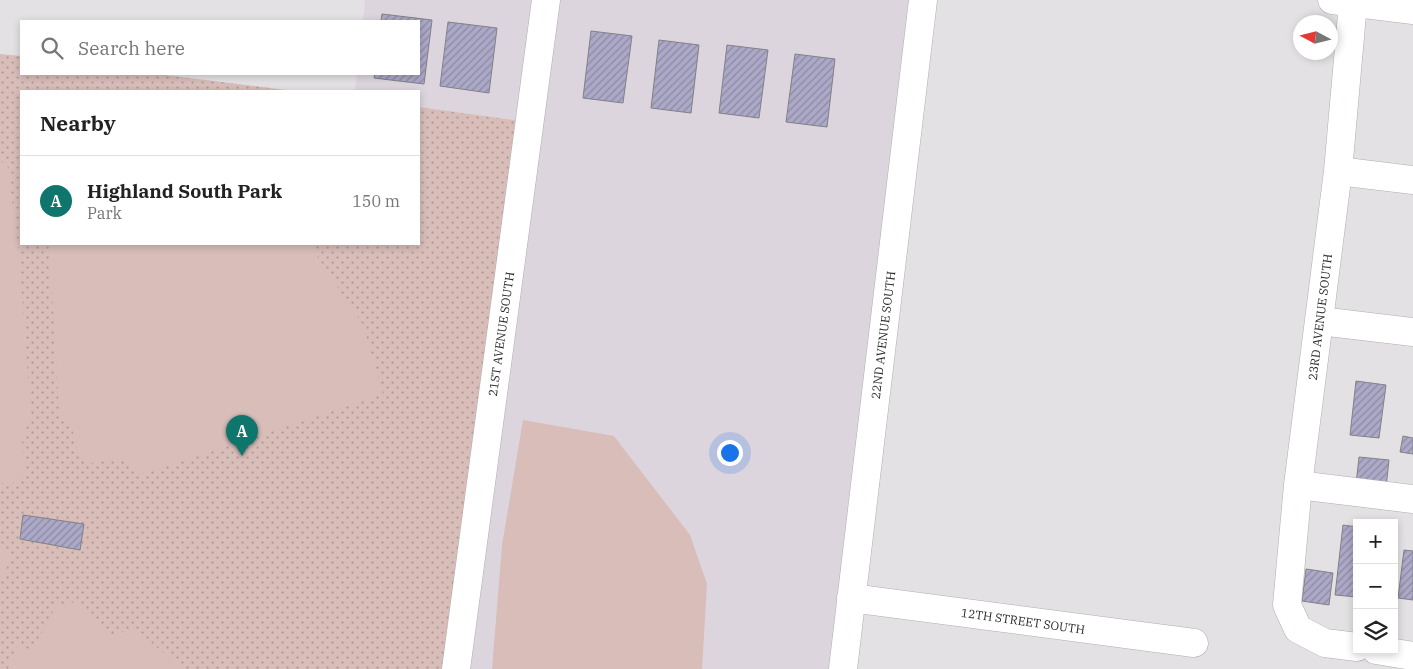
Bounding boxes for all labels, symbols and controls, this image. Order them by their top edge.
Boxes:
north arrow [1293,15,1338,60]
search box [20,20,420,75]
icon: search [38,34,66,62]
text: Search here [78,36,185,60]
text: Nearby [40,109,116,137]
text: Highland South Park [87,179,282,203]
text: A [50,191,62,211]
text: 150 m [352,191,400,211]
text: Park [87,203,122,223]
street label: 23RD AVENUE SOUTH [1305,253,1335,381]
street label: 22ND AVENUE SOUTH [868,270,898,400]
street label: 21ST AVENUE SOUTH [485,271,517,397]
pin: A [226,415,258,456]
your location [717,440,743,466]
map controls [1353,519,1398,654]
button: + [1353,519,1398,564]
button: − [1353,564,1398,609]
street label: 12TH STREET SOUTH [960,605,1086,637]
button: layers [1353,609,1398,654]

